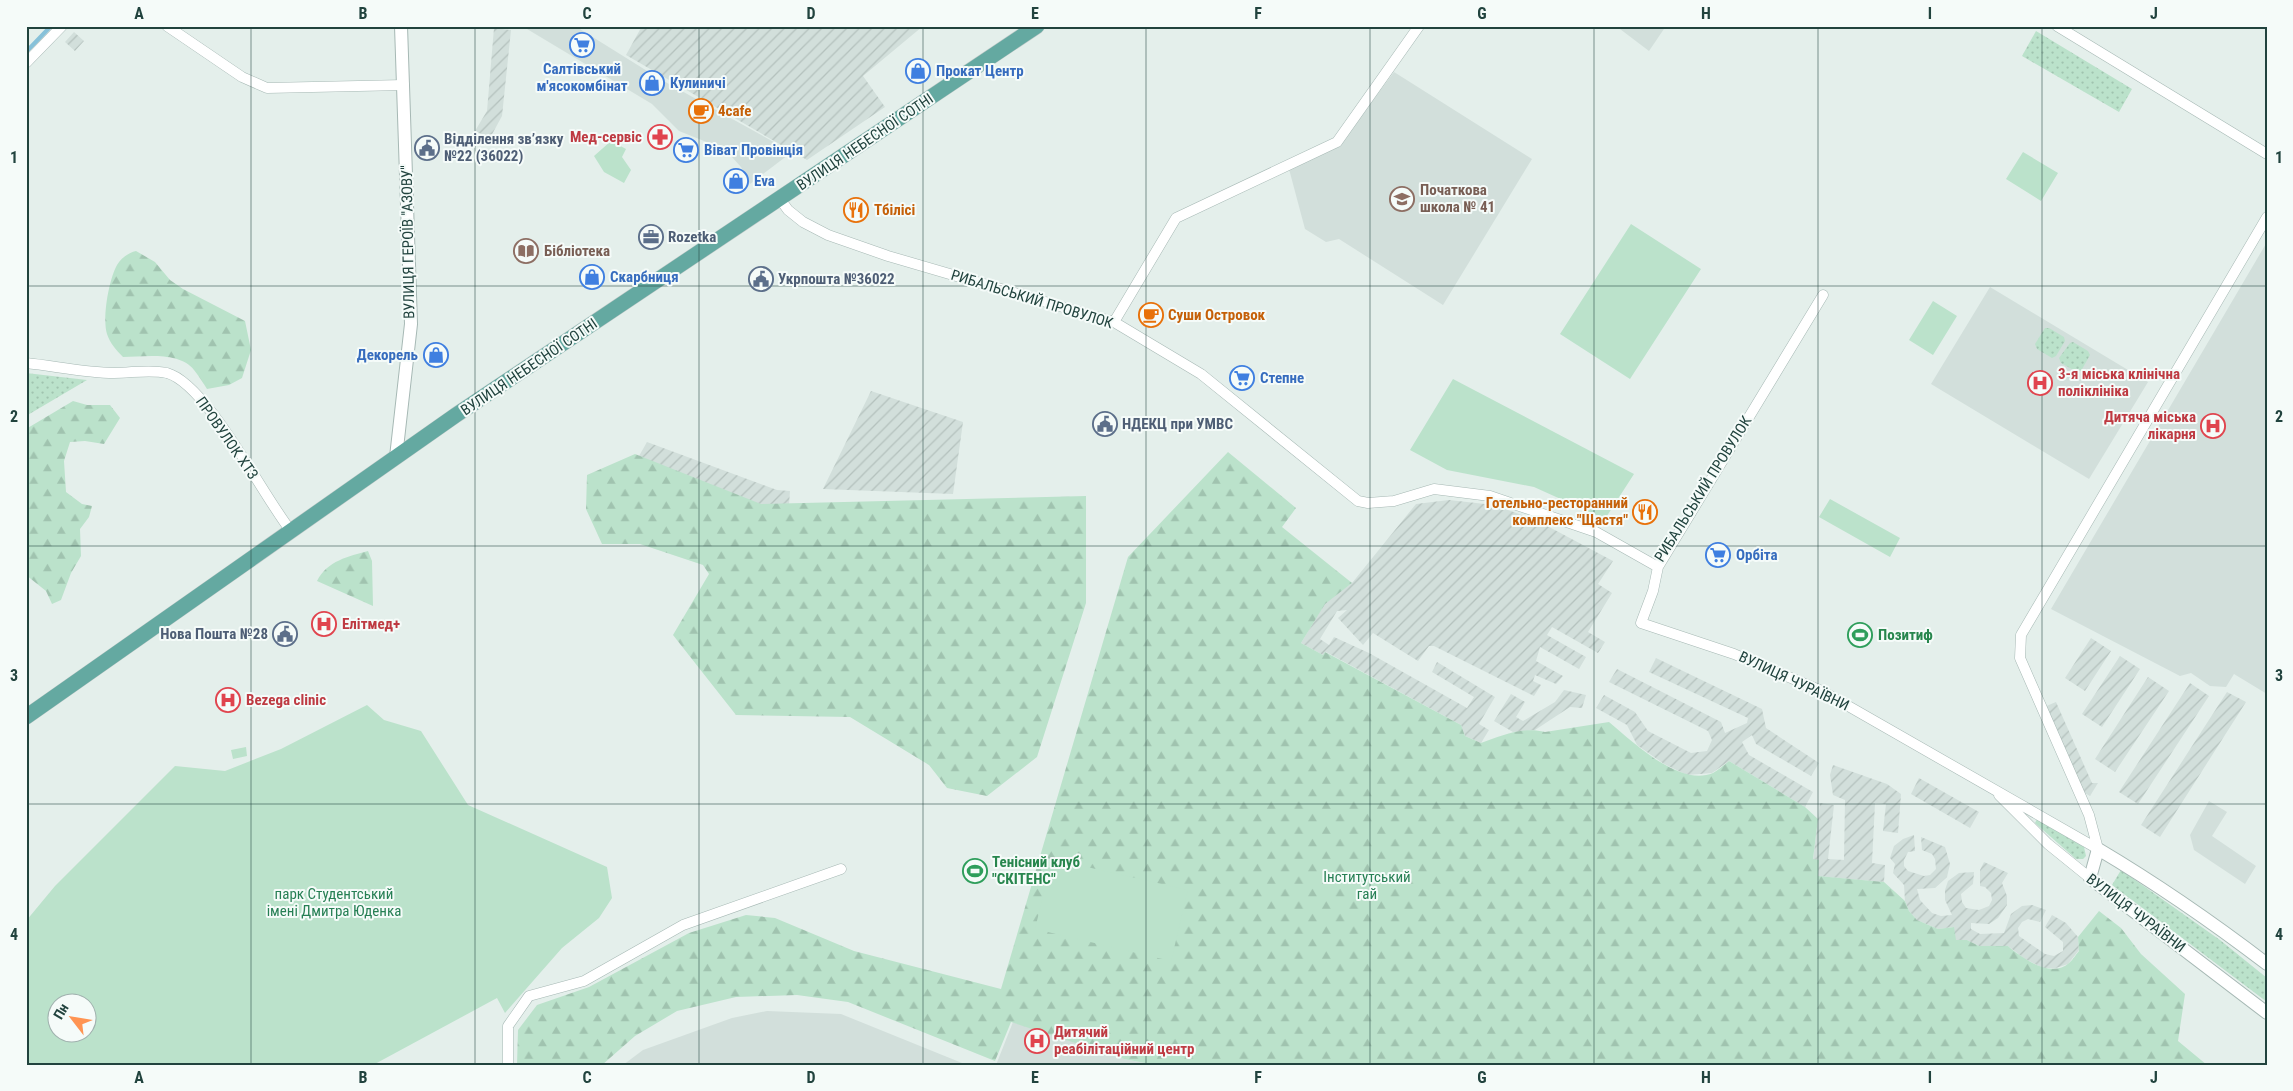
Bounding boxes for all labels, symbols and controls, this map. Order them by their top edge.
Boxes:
text: A [134,4,144,23]
text: B [359,4,368,23]
text: C [582,4,592,23]
text: D [806,4,816,23]
text: E [1031,4,1039,23]
text: F [1254,4,1262,23]
text: G [1477,4,1487,23]
text: H [1701,4,1711,23]
text: I [1928,4,1932,23]
text: J [2150,4,2158,23]
supermarket icon: Салтівський м'ясокомбінат [569,32,595,58]
shop icon: Прокат Центр [905,58,931,84]
place label: Салтівський м'ясокомбінат [536,60,628,95]
place label: Прокат Центр [936,62,1024,80]
shop icon: Кулиничі [639,70,665,96]
place label: Кулиничі [670,74,726,92]
street label: ВУЛИЦЯ НЕБЕСНОЇ СОТНІ [793,90,937,194]
cafe icon: 4cafe [688,98,714,124]
place label: 4cafe [718,102,751,120]
pharmacy icon: Мед-сервіс [647,124,673,150]
place label: Мед-сервіс [570,128,642,146]
place label: Відділення зв’язку №22 (36022) [444,130,564,165]
public building icon: Відділення зв’язку №22 (36022) [414,135,440,161]
supermarket icon: Віват Провінція [673,137,699,163]
place label: Віват Провінція [704,141,803,159]
text: 1 [10,148,18,167]
text: 1 [2275,148,2283,167]
street label: ВУЛИЦЯ ГЕРОЇВ "АЗОВУ" [398,165,418,319]
shop icon: Eva [723,168,749,194]
place label: Eva [754,172,775,190]
place label: Початкова школа № 41 [1420,181,1495,216]
school or university icon: Початкова школа № 41 [1389,186,1415,212]
restaurant icon: Тбілісі [843,197,869,223]
place label: Тбілісі [874,201,915,219]
office icon: Rozetka [638,224,664,250]
place label: Rozetka [668,228,716,246]
library icon: Бібліотека [513,238,539,264]
place label: Бібліотека [544,242,610,260]
shop icon: Скарбниця [579,264,605,290]
public building icon: Укрпошта №36022 [748,266,774,292]
street label: РИБАЛЬСЬКИЙ ПРОВУЛОК [949,266,1116,332]
place label: Скарбниця [610,268,679,286]
place label: Укрпошта №36022 [778,270,895,288]
cafe icon: Суши Островок [1138,302,1164,328]
place label: Суши Островок [1168,306,1266,324]
street label: ВУЛИЦЯ НЕБЕСНОЇ СОТНІ [457,315,601,419]
shop icon: Декорель [423,342,449,368]
place label: Декорель [357,346,419,364]
supermarket icon: Степне [1229,365,1255,391]
place label: 3-я міська клінічна поліклініка [2058,365,2180,400]
place label: Степне [1260,369,1304,387]
hospital icon: 3-я міська клінічна поліклініка [2027,370,2053,396]
street label: ПРОВУЛОК ХТЗ [192,393,262,483]
text: 2 [10,407,18,426]
text: 2 [2275,407,2283,426]
place label: Дитяча міська лікарня [2104,408,2196,443]
public building icon: НДЕКЦ при УМВС [1092,411,1118,437]
street label: РИБАЛЬСЬКИЙ ПРОВУЛОК [1651,412,1756,565]
hospital icon: Дитяча міська лікарня [2200,413,2226,439]
place label: НДЕКЦ при УМВС [1122,415,1233,433]
place label: Готельно-ресторанний комплекс "Щастя" [1486,494,1628,529]
restaurant icon: Готельно-ресторанний комплекс "Щастя" [1632,499,1658,525]
supermarket icon: Орбіта [1705,542,1731,568]
place label: Орбіта [1736,546,1778,564]
hospital icon: Елітмед+ [311,611,337,637]
place label: Елітмед+ [342,615,400,633]
public building icon: Нова Пошта №28 [272,621,298,647]
sports icon: Позитиф [1847,622,1873,648]
place label: Нова Пошта №28 [160,625,268,643]
place label: Позитиф [1878,626,1933,644]
street label: ВУЛИЦЯ ЧУРАЇВНИ [1736,648,1852,714]
text: 3 [10,666,18,685]
text: 3 [2275,666,2283,685]
hospital icon: Bezega clinic [215,687,241,713]
place label: Bezega clinic [246,691,326,709]
place label: Тенісний клуб "СКІТЕНС" [992,853,1081,888]
sports icon: Тенісний клуб "СКІТЕНС" [962,858,988,884]
park label: Інститутський гай [1323,868,1411,903]
street label: ВУЛИЦЯ ЧУРАЇВНИ [2083,870,2189,956]
park label: парк Студентський імені Дмитра Юденка [267,885,401,920]
text: 4 [10,925,18,944]
text: 4 [2275,925,2283,944]
north arrow [48,994,98,1044]
text: Пн [50,1000,72,1022]
place label: Дитячий реабілітаційний центр [1054,1023,1194,1058]
hospital icon: Дитячий реабілітаційний центр [1024,1028,1050,1054]
text: A [134,1068,144,1087]
text: B [359,1068,368,1087]
text: C [582,1068,592,1087]
text: D [806,1068,816,1087]
text: E [1031,1068,1039,1087]
text: F [1254,1068,1262,1087]
text: G [1477,1068,1487,1087]
text: H [1701,1068,1711,1087]
text: I [1928,1068,1932,1087]
text: J [2150,1068,2158,1087]

